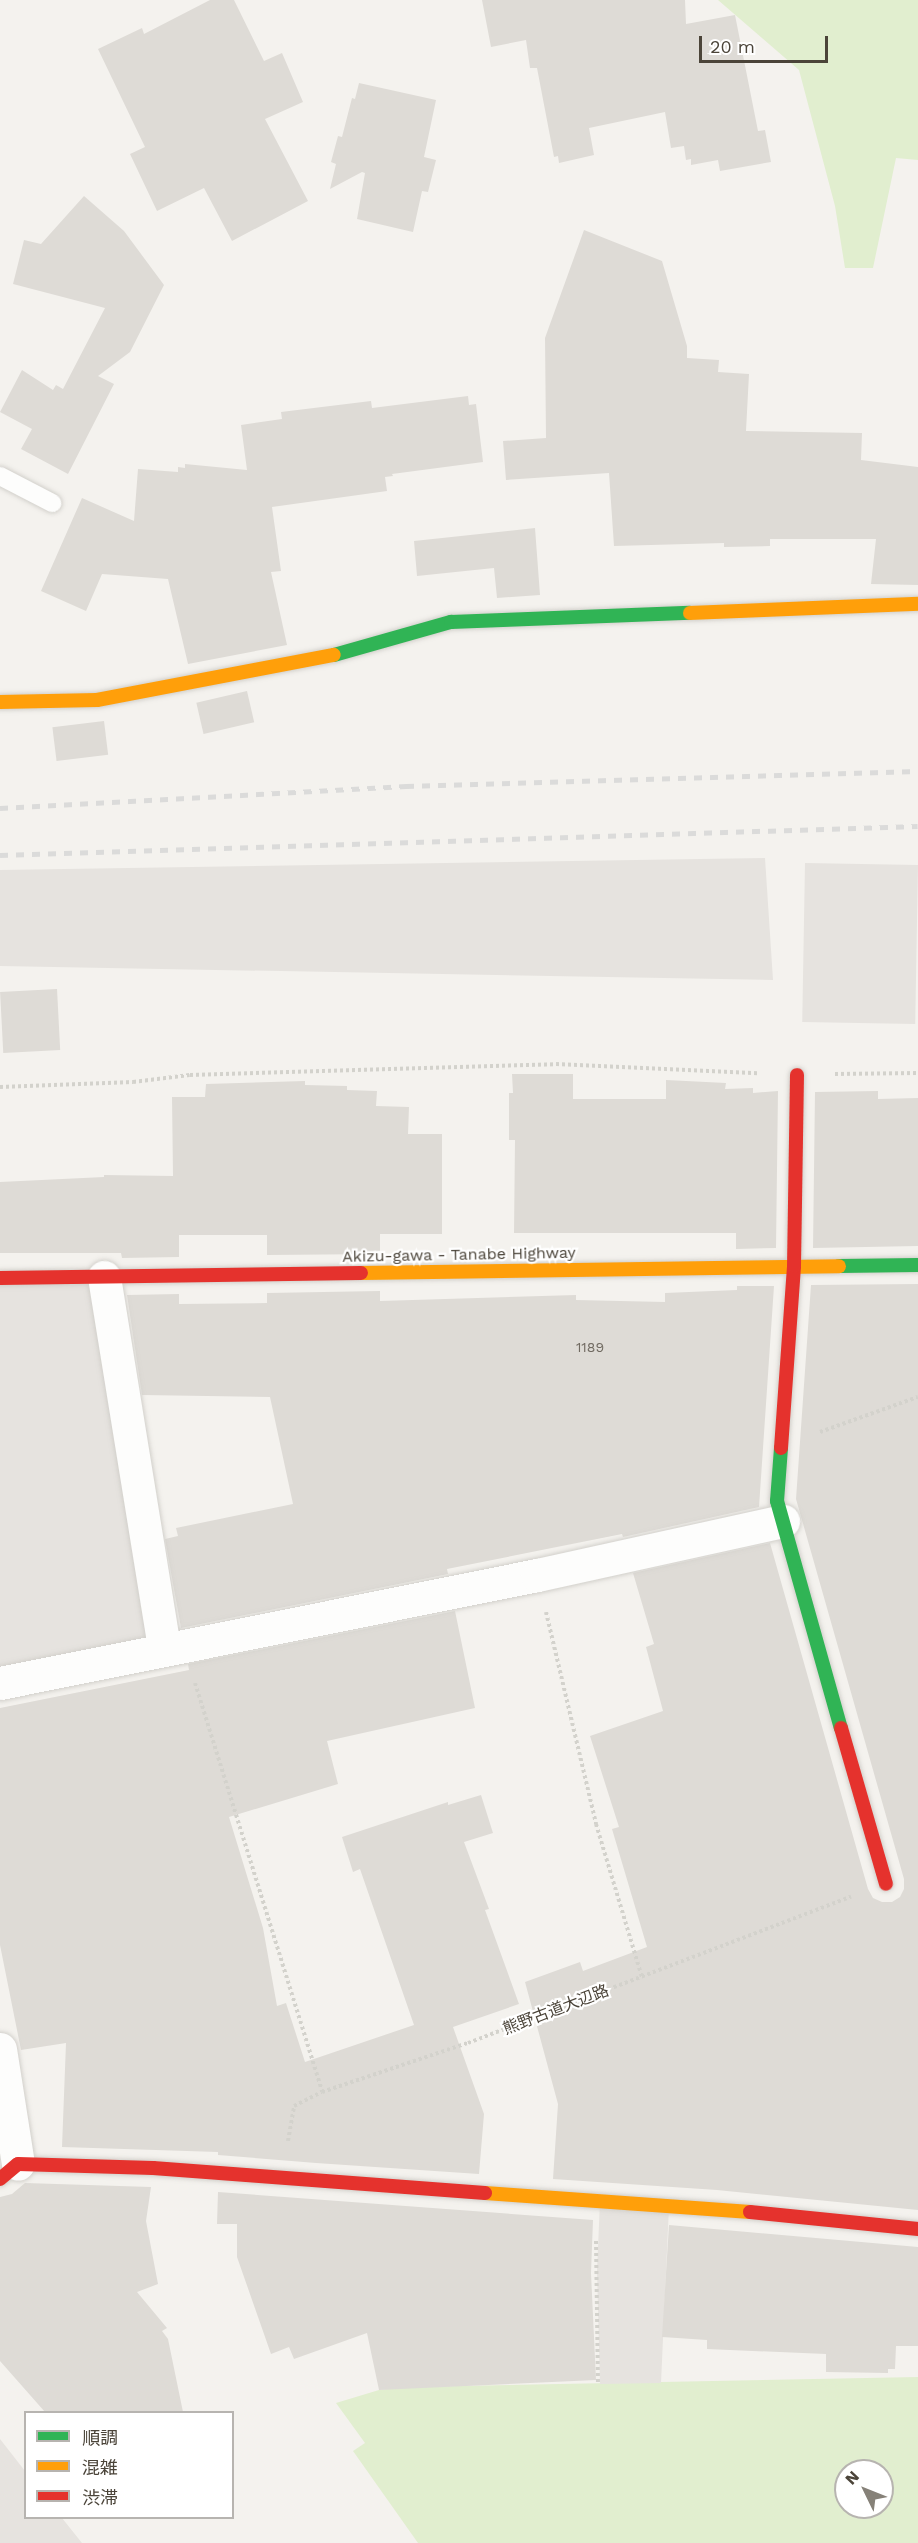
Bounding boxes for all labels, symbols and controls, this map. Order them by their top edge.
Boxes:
scale bar [702,24,831,62]
text: 20 m [710,36,755,57]
street label: Akizu-gawa - Tanabe Highway [342,1243,576,1267]
house number: 1189 [576,1339,604,1355]
street label: 熊野古道大辺路 [500,1981,612,2039]
legend [24,2411,234,2519]
text: 順調 [82,2427,118,2448]
text: 混雑 [82,2457,118,2478]
north arrow [834,2459,894,2519]
text: N [841,2467,863,2489]
text: 渋滞 [82,2487,118,2508]

